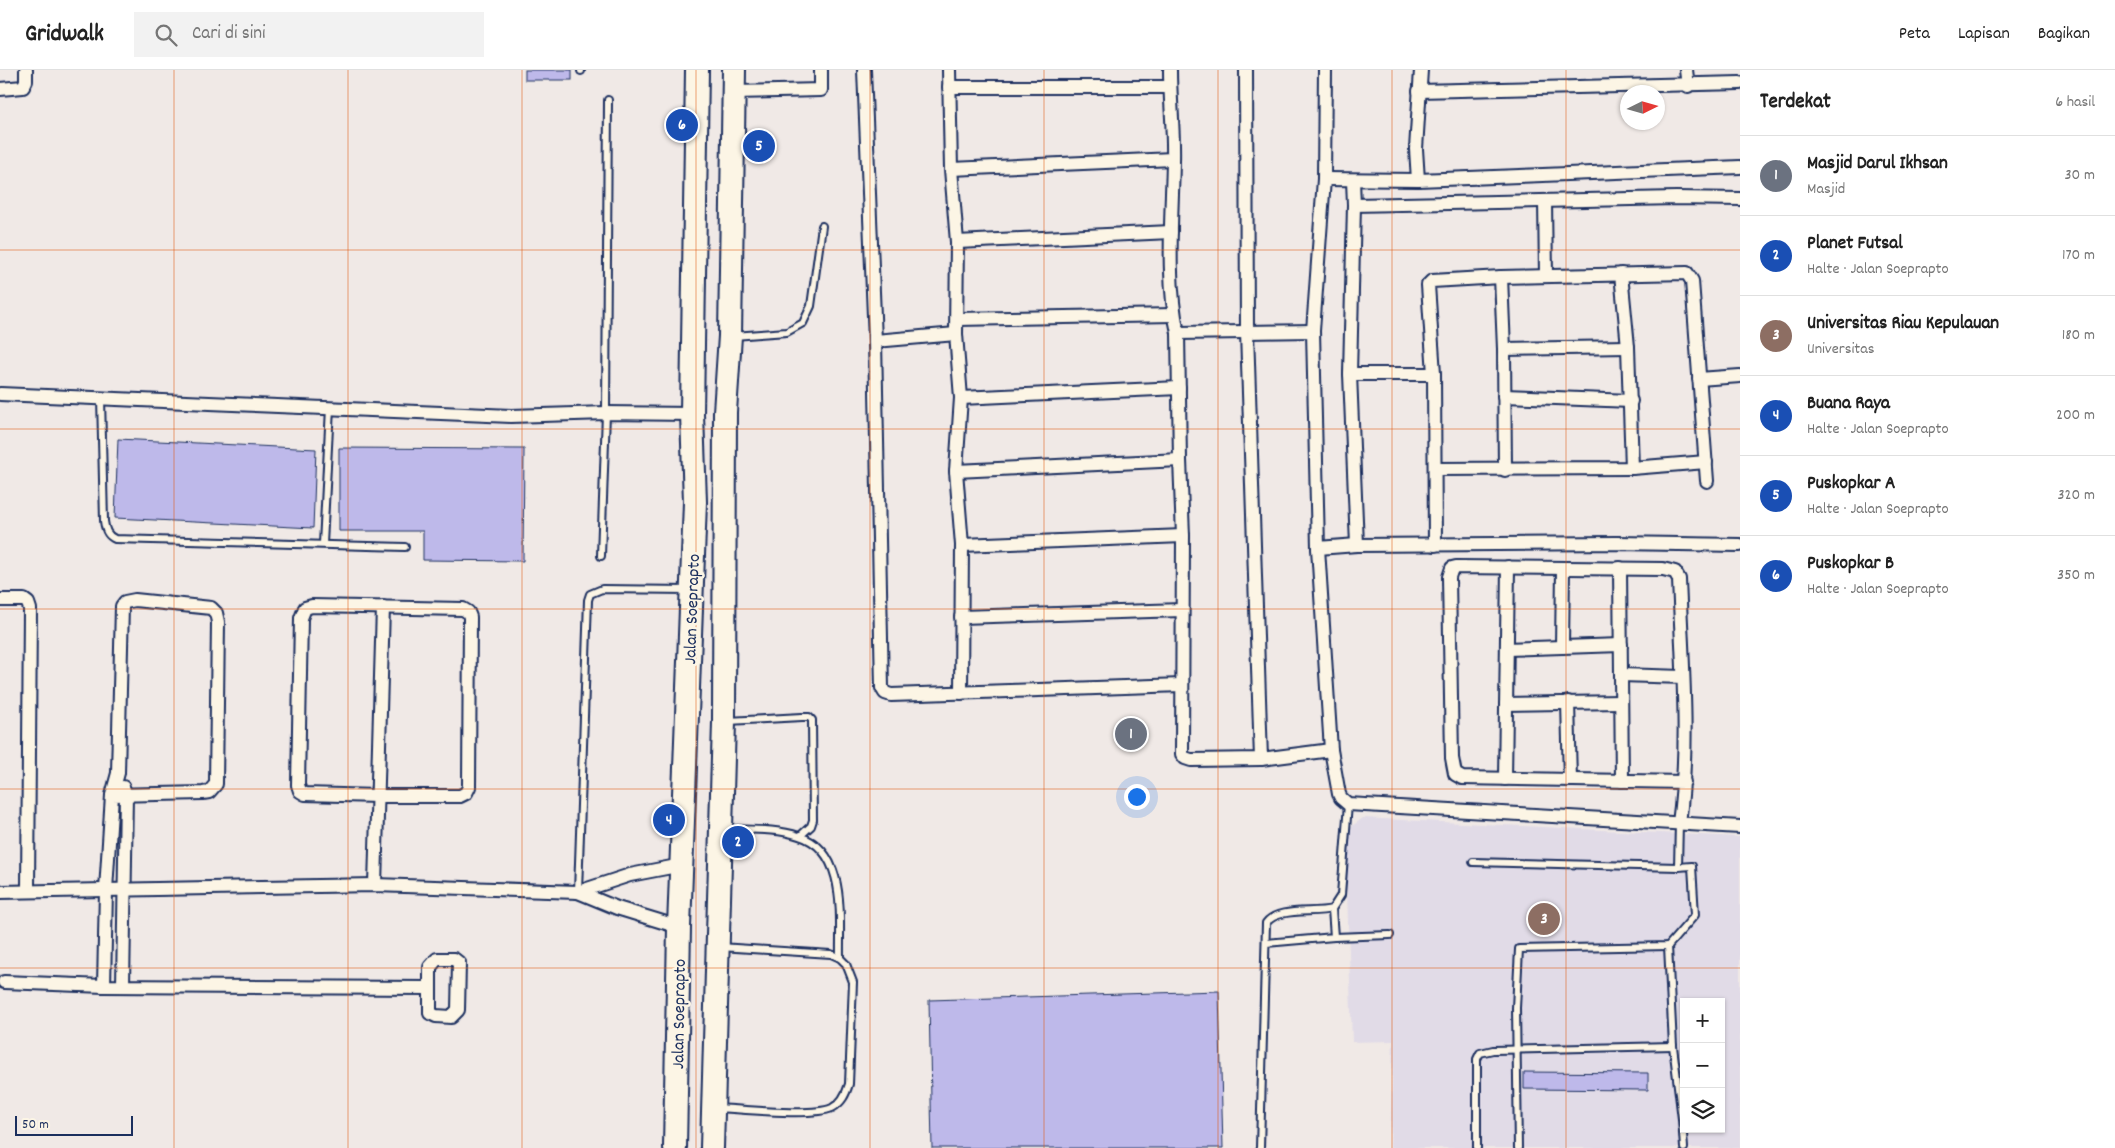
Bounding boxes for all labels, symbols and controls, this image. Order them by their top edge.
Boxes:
search box [134,12,484,57]
text: Gridwalk [25,18,104,52]
icon: search [152,21,180,49]
text: Cari di sini [192,21,266,48]
text: Peta [1899,22,1930,47]
text: Lapisan [1958,22,2010,47]
text: Bagikan [2038,22,2090,47]
north arrow [1620,85,1665,130]
text: Terdekat [1760,88,1831,118]
text: 6 hasil [2055,91,2095,114]
pin: 6 [666,106,698,144]
pin: 5 [743,127,775,165]
text: Masjid Darul Ikhsan [1807,151,1948,178]
text: 1 [1774,164,1778,187]
text: 30 m [2065,164,2095,187]
text: Masjid [1807,178,1845,201]
text: Planet Futsal [1807,231,1903,258]
text: 2 [1773,244,1780,267]
text: 170 m [2062,244,2095,267]
text: Halte · Jalan Soeprapto [1807,258,1949,281]
text: Universitas Riau Kepulauan [1807,311,1999,338]
text: 3 [1772,324,1780,347]
text: 180 m [2062,324,2095,347]
text: Universitas [1807,338,1875,361]
text: Buana Raya [1807,391,1890,418]
text: 4 [1773,404,1779,427]
text: 200 m [2056,404,2095,427]
text: Halte · Jalan Soeprapto [1807,418,1949,441]
text: Puskopkar A [1807,471,1895,498]
text: 5 [1772,484,1780,507]
text: 320 m [2058,484,2095,507]
text: Halte · Jalan Soeprapto [1807,498,1949,521]
text: Puskopkar B [1807,551,1894,578]
street label: Jalan Soeprapto [679,553,708,665]
text: 6 [1772,564,1780,587]
text: 350 m [2057,564,2095,587]
text: Halte · Jalan Soeprapto [1807,578,1949,601]
pin: 1 [1115,715,1147,753]
your location [1124,784,1150,810]
pin: 4 [653,801,685,839]
pin: 2 [722,823,754,861]
pin: 3 [1528,900,1560,938]
street label: Jalan Soeprapto [667,959,694,1069]
map controls [1680,998,1725,1133]
button: + [1680,998,1725,1043]
button: − [1680,1043,1725,1088]
button: layers [1680,1088,1725,1133]
scale bar [15,1113,132,1136]
text: 50 m [22,1115,49,1135]

